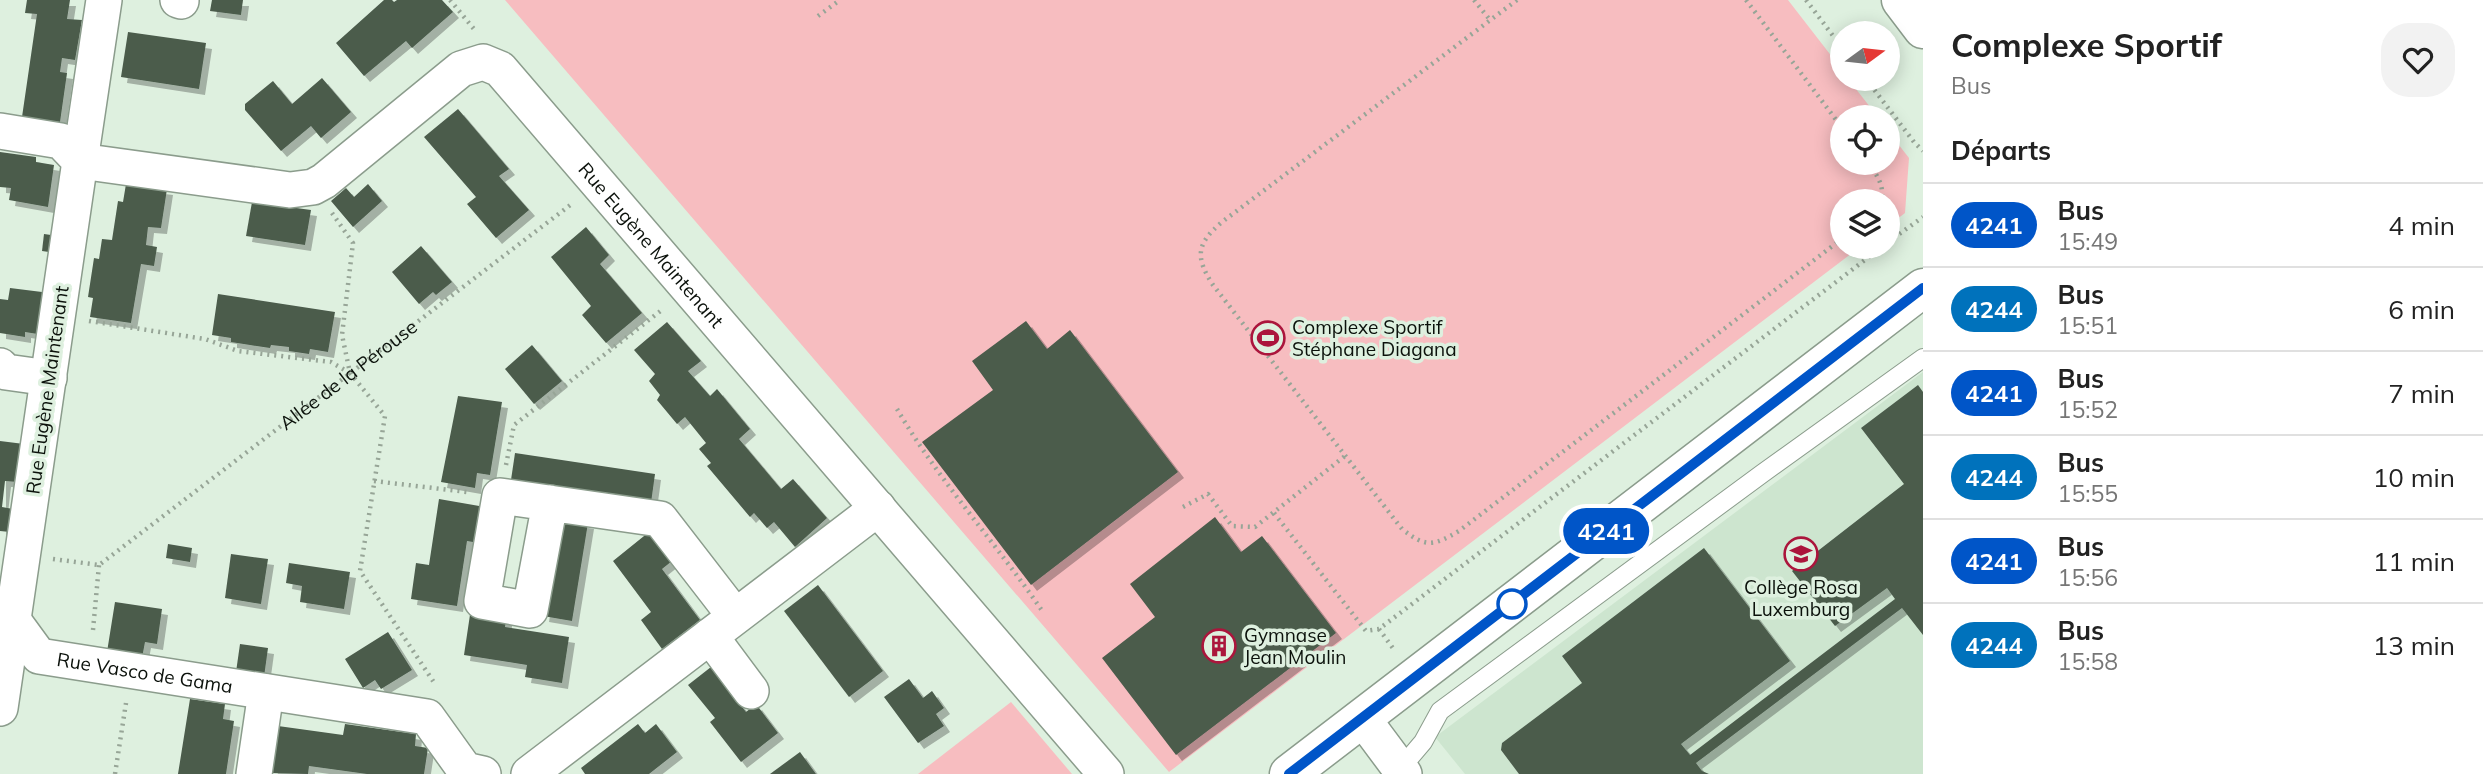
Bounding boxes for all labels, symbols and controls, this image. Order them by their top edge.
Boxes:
north arrow [1830,21,1900,91]
map controls [1830,21,1900,259]
button: heart [2381,23,2455,97]
text: Complexe Sportif [1951,24,2222,65]
text: Bus [1951,71,1991,100]
button: locate [1830,105,1900,175]
text: Départs [1951,134,2051,167]
street label: Rue Eugène Maintenant [574,157,729,333]
button: layers [1830,189,1900,259]
text: Bus [2058,194,2104,227]
text: 4 min [2388,209,2455,242]
text: 4241 [1965,210,2023,240]
text: 15:49 [2058,227,2118,256]
text: Bus [2058,278,2104,311]
street label: Rue Eugène Maintenant [20,284,74,496]
text: 6 min [2388,293,2455,326]
text: 4244 [1965,294,2023,324]
text: 15:51 [2058,311,2118,340]
street label: Allée de la Pérouse [275,314,422,435]
place label: Complexe Sportif Stéphane Diagana [1292,315,1457,361]
sports icon: Complexe Sportif Stéphane Diagana [1249,319,1287,357]
text: Bus [2058,362,2104,395]
text: 7 min [2388,377,2455,410]
text: 4241 [1965,378,2023,408]
text: 15:52 [2058,395,2118,424]
text: Bus [2058,446,2104,479]
text: 10 min [2373,461,2455,494]
text: 4244 [1965,462,2023,492]
text: 15:55 [2058,479,2118,508]
line badge: 4241 [1557,508,1655,554]
text: 4241 [1577,516,1635,546]
text: Bus [2058,530,2104,563]
school or university icon: Collège Rosa Luxemburg [1782,535,1820,573]
text: 11 min [2373,545,2455,578]
text: 4241 [1965,546,2023,576]
text: 15:56 [2058,563,2118,592]
place label: Collège Rosa Luxemburg [1744,575,1858,621]
unlabelled marker [1497,589,1527,619]
text: Bus [2058,614,2104,647]
place label: Gymnase Jean Moulin [1244,623,1346,669]
building icon: Gymnase Jean Moulin [1200,627,1238,665]
text: 13 min [2373,629,2455,662]
text: 4244 [1965,630,2023,660]
street label: Rue Vasco de Gama [55,647,234,698]
text: 15:58 [2058,647,2118,676]

